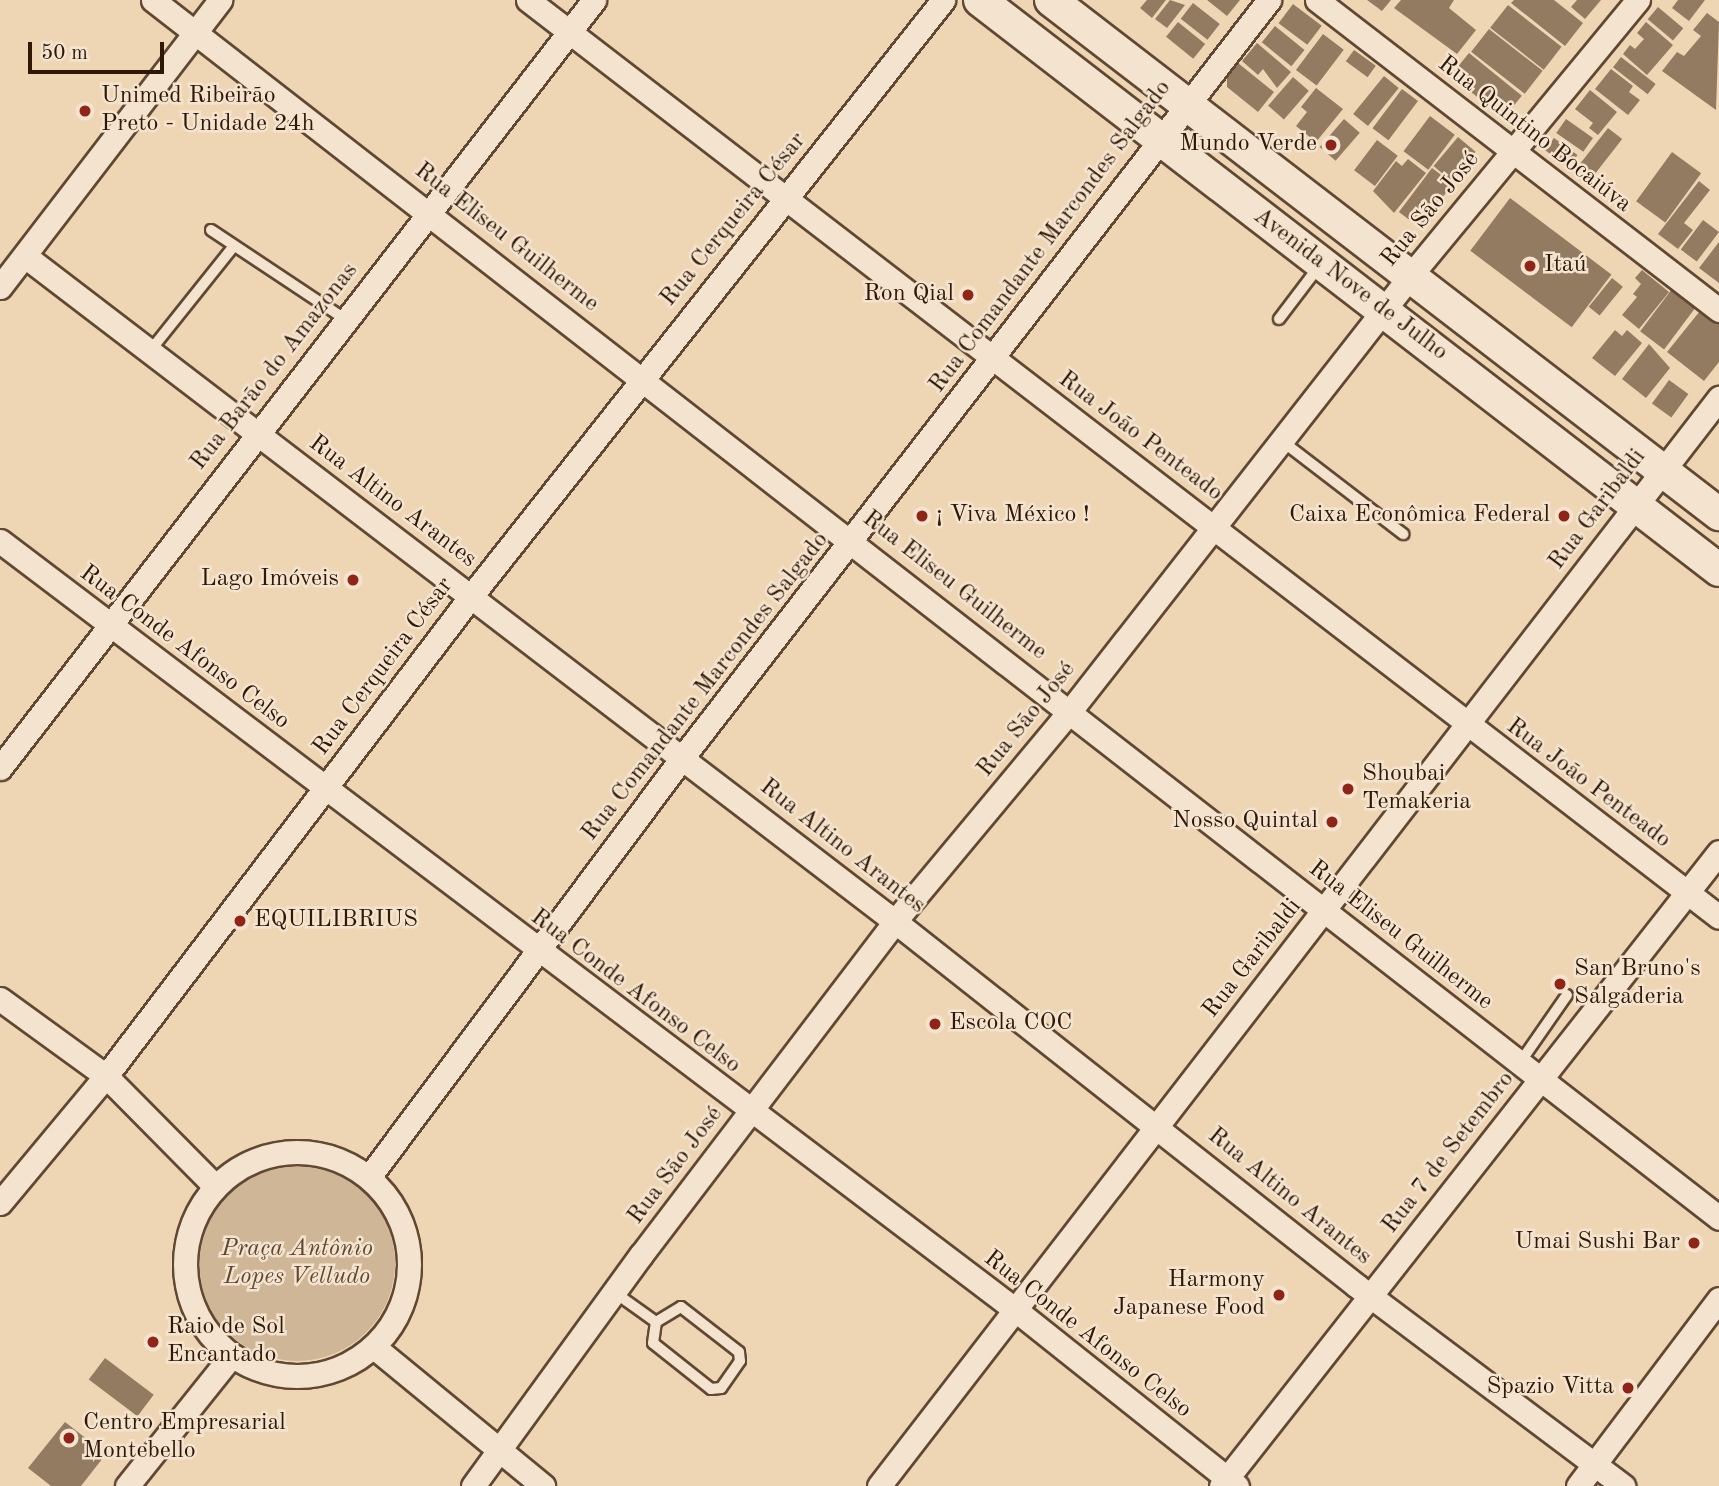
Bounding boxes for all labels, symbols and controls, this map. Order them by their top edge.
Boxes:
scale bar [32,28,168,72]
text: 50 m [41,43,88,64]
street label: Rua Quintino Bocaiúva [1431,50,1637,220]
street label: Rua Comandante Marcondes Salgado [924,75,1178,399]
place label: Unimed Ribeirão Preto - Unidade 24h [101,83,315,139]
marker: Unimed Ribeirão Preto - Unidade 24h [75,101,95,121]
street label: Rua Cerqueira César [655,127,813,313]
place label: Mundo Verde [1179,131,1317,159]
marker: Mundo Verde [1323,137,1339,153]
street label: Rua São José [1376,146,1486,274]
street label: Rua Eliseu Guilherme [408,157,604,319]
street label: Avenida Nove de Julho [1247,202,1453,368]
place label: Itaú [1544,252,1587,280]
street label: Rua Barão do Amazonas [185,258,365,476]
marker: Itaú [1522,258,1538,274]
place label: Ron Qial [864,281,954,309]
marker: Ron Qial [960,287,976,303]
street label: Rua João Penteado [1052,366,1228,508]
street label: Rua Altino Arantes [302,430,482,574]
street label: Rua Garibaldi [1543,444,1653,576]
place label: ¡ Viva México ! [936,502,1090,530]
place label: Caixa Econômica Federal [1289,502,1550,530]
street label: Rua Eliseu Guilherme [856,505,1052,667]
marker: ¡ Viva México ! [914,508,930,524]
marker: Caixa Econômica Federal [1556,508,1572,524]
street label: Rua Comandante Marcondes Salgado [576,527,836,847]
street label: Rua Conde Afonso Celso [73,560,295,736]
place label: Lago Imóveis [201,566,339,594]
street label: Rua Cerqueira César [308,572,460,762]
marker: Lago Imóveis [345,572,361,588]
street label: Rua São José [972,656,1082,784]
street label: Rua João Penteado [1500,713,1676,855]
place label: Shoubai Temakeria [1362,761,1471,817]
street label: Rua Altino Arantes [753,773,931,921]
marker: Shoubai Temakeria [1340,781,1356,797]
place label: Nosso Quintal [1172,808,1318,836]
marker: Nosso Quintal [1324,814,1340,830]
street label: Rua Eliseu Guilherme [1302,855,1498,1017]
street label: Rua Garibaldi [1197,894,1309,1024]
street label: Rua Conde Afonso Celso [524,904,746,1080]
place label: EQUILIBRIUS [254,907,418,935]
marker: EQUILIBRIUS [232,913,248,929]
place label: San Bruno's Salgaderia [1574,956,1701,1012]
marker: San Bruno's Salgaderia [1552,976,1568,992]
place label: Escola COC [949,1010,1072,1038]
marker: Escola COC [927,1016,943,1032]
street label: Rua 7 de Setembro [1377,1066,1521,1240]
street label: Rua São José [622,1101,730,1231]
street label: Rua Altino Arantes [1201,1122,1377,1272]
place label: Umai Sushi Bar [1515,1229,1680,1257]
marker: Umai Sushi Bar [1686,1235,1702,1251]
park label: Praça Antônio Lopes Velludo [221,1236,373,1292]
street label: Rua Conde Afonso Celso [977,1245,1197,1425]
place label: Harmony Japanese Food [1113,1267,1265,1323]
marker: Harmony Japanese Food [1271,1287,1287,1303]
place label: Raio de Sol Encantado [167,1314,285,1370]
marker: Raio de Sol Encantado [145,1334,161,1350]
place label: Spazio Vitta [1487,1374,1614,1402]
marker: Spazio Vitta [1620,1380,1636,1396]
place label: Centro Empresarial Montebello [83,1410,286,1466]
marker: Centro Empresarial Montebello [61,1430,77,1446]

